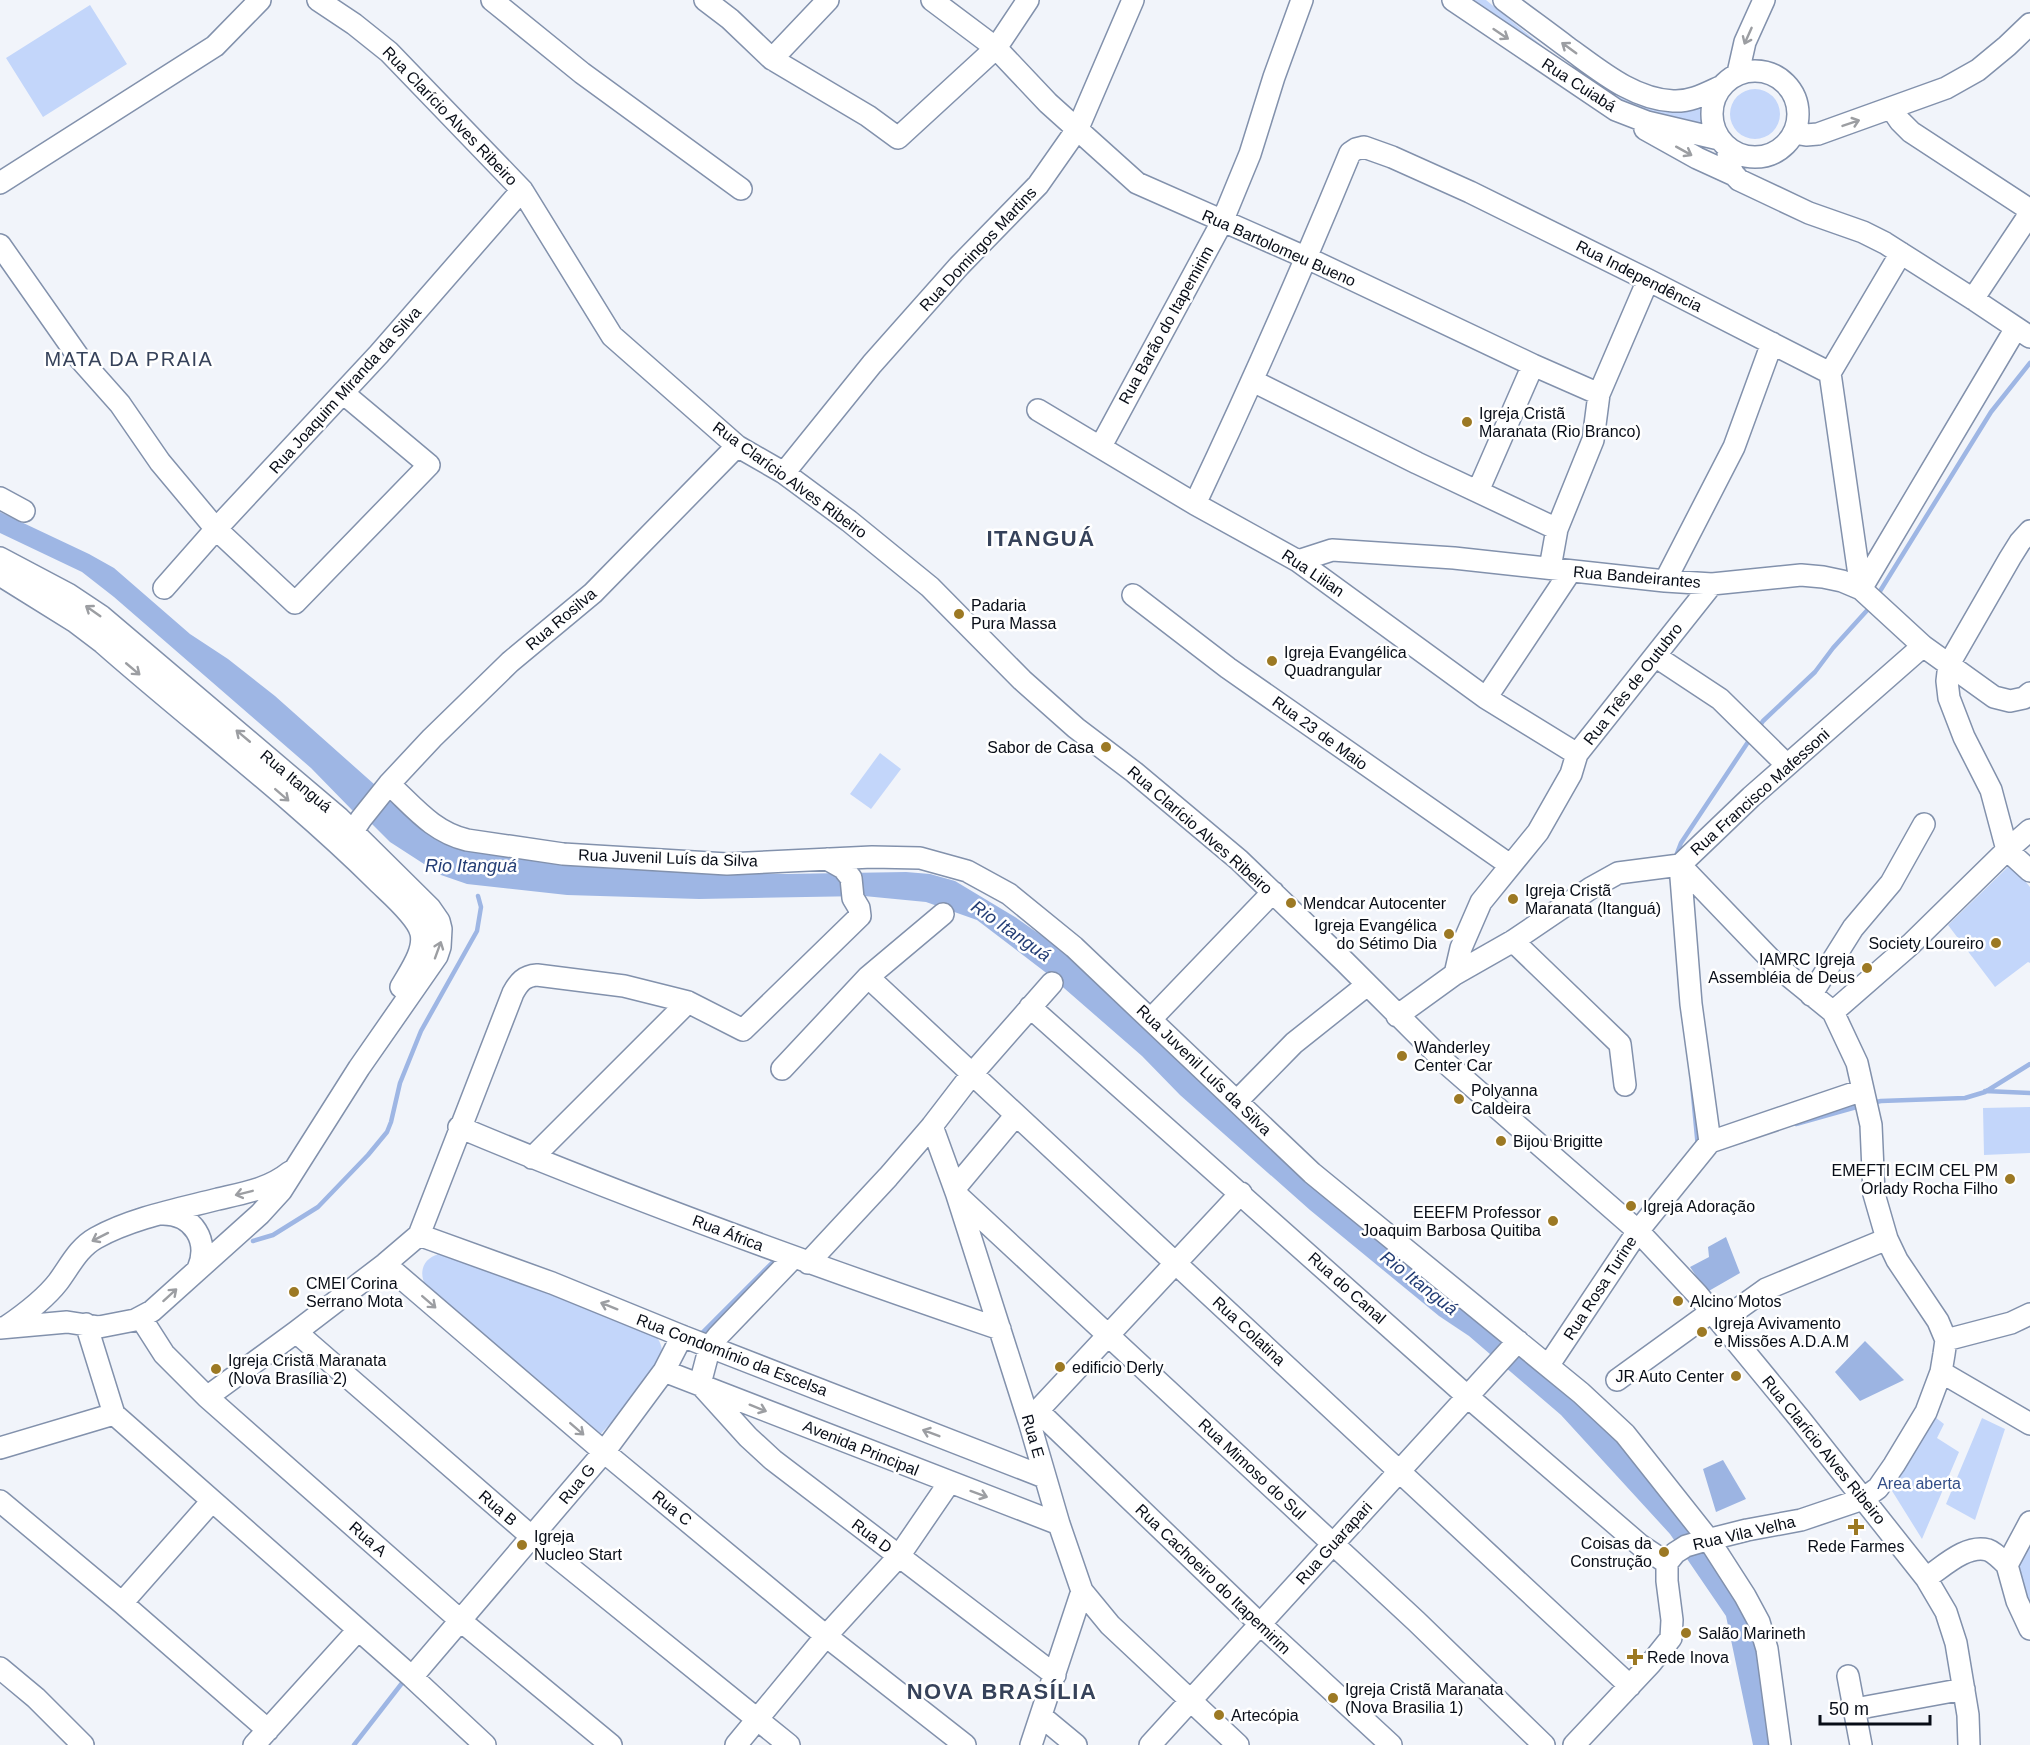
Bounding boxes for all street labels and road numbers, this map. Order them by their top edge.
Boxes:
street label: Rua Clarício Alves Ribeiro [379,43,521,189]
street label: Rua Cuiabá [1539,55,1619,115]
street label: Rua Domingos Martins [916,184,1040,314]
street label: Rua Bartolomeu Bueno [1200,206,1359,290]
street label: Rua Independência [1573,237,1705,315]
street label: Rua Barão do Itapemirim [1115,243,1217,407]
street label: Rua Joaquim Miranda da Silva [266,303,424,477]
street label: Rua Clarício Alves Ribeiro [710,419,870,542]
street label: Rua Lilian [1279,546,1347,600]
street label: Rua Bandeirantes [1572,563,1702,591]
street label: Rua Rosilva [522,585,600,653]
street label: Rua Três de Outubro [1580,620,1686,748]
street label: Rua 23 de Maio [1269,693,1371,773]
street label: Rua Francisco Mafessoni [1687,725,1833,859]
street label: Rua Itanguá [257,746,335,816]
street label: Rua Clarício Alves Ribeiro [1124,763,1276,897]
street label: Rua Juvenil Luís da Silva [578,846,758,870]
street label: Rua Juvenil Luís da Silva [1133,1001,1275,1139]
street label: Rua África [690,1211,766,1254]
street label: Rua Rosa Turine [1560,1233,1640,1343]
street label: Rua do Canal [1305,1249,1389,1327]
street label: Rua Colatina [1209,1293,1289,1369]
street label: Rua Condomínio da Escelsa [634,1311,830,1399]
street label: Rua Clarício Alves Ribeiro [1759,1372,1889,1528]
street label: Rua E [1019,1412,1047,1460]
street label: Rua Mimoso do Sul [1195,1415,1309,1523]
street label: Avenida Principal [801,1417,921,1479]
street label: Rua G [556,1461,598,1507]
street label: Rua B [476,1487,520,1529]
street label: Rua C [649,1487,695,1529]
street label: Rua Guarapari [1293,1498,1375,1588]
street label: Rua Cachoeiro do Itapemirim [1132,1501,1294,1657]
street label: Rua Vila Velha [1691,1513,1797,1553]
street label: Rua D [849,1516,895,1556]
street label: Rua A [346,1518,390,1560]

